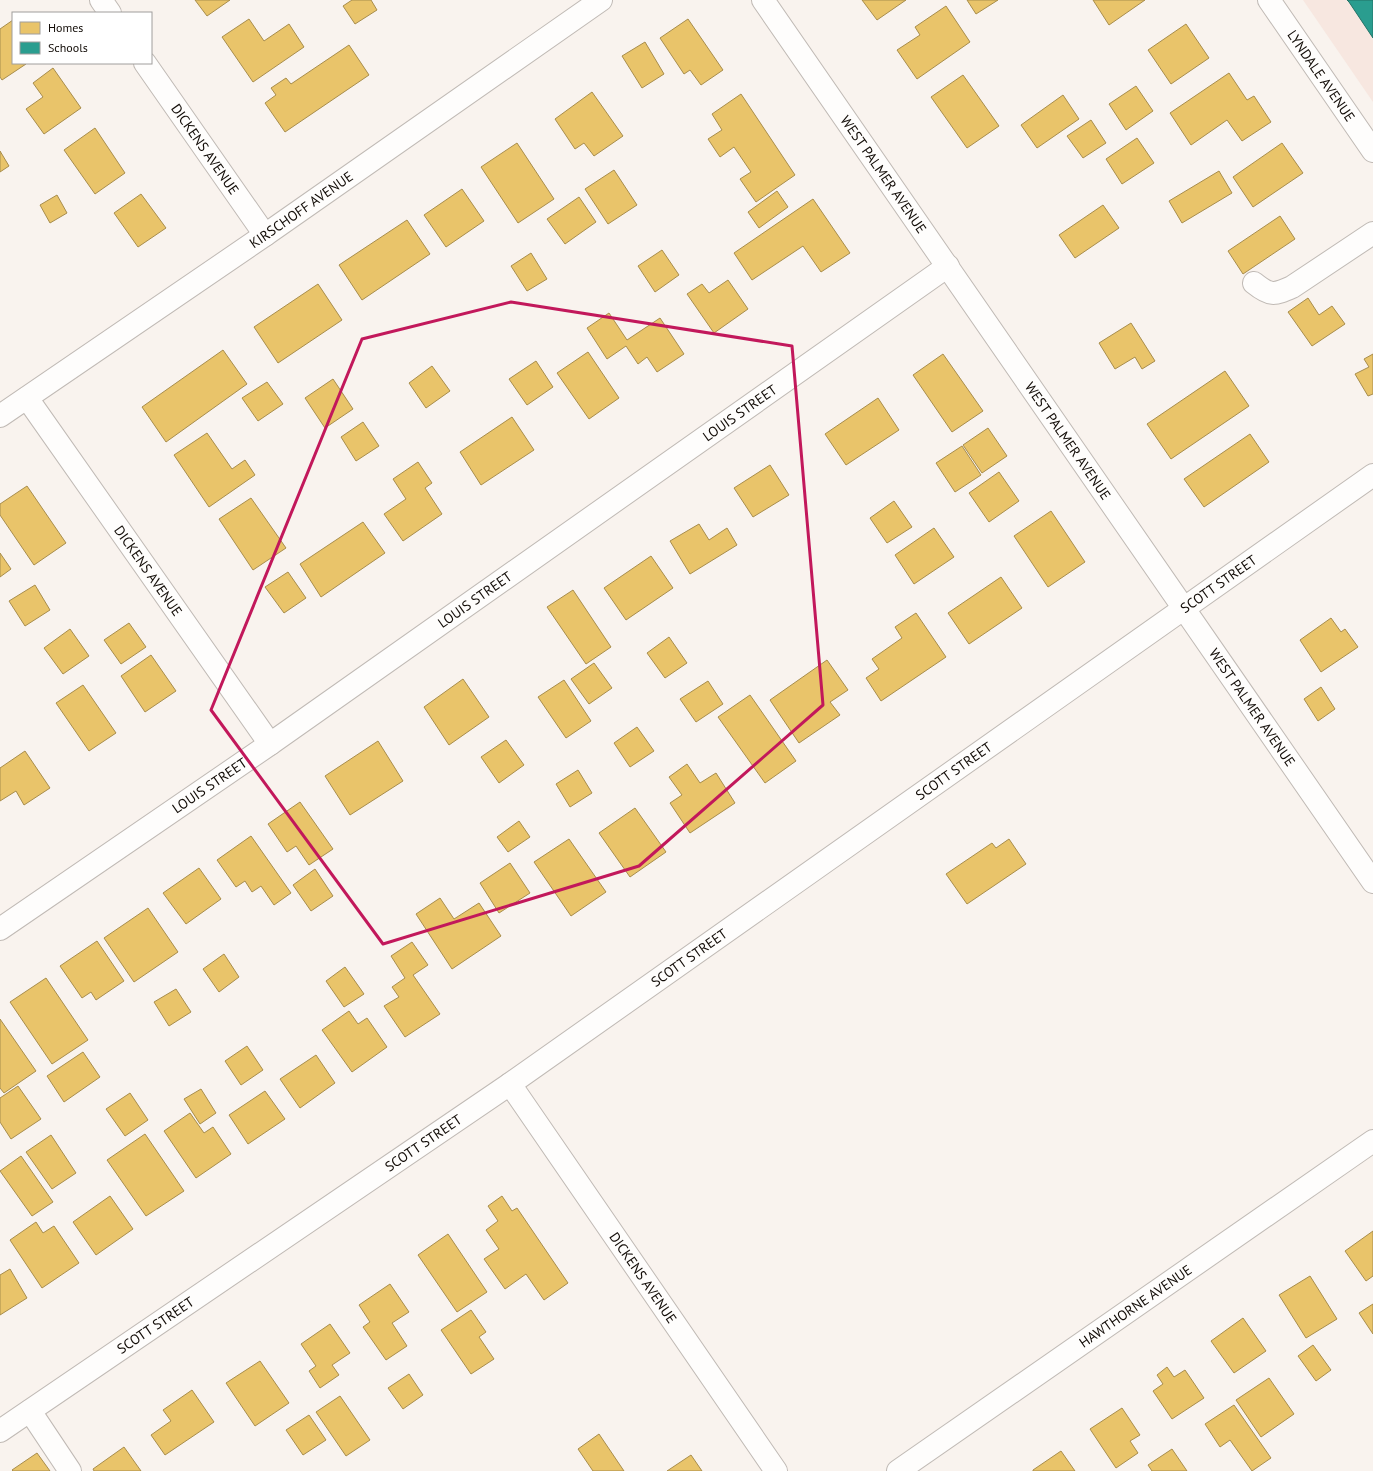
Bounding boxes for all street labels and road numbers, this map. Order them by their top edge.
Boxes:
street label: LYNDALE AVENUE [1283,27,1359,125]
street label: DICKENS AVENUE [167,100,243,198]
street label: WEST PALMER AVENUE [837,112,931,237]
street label: KIRSCHOFF AVENUE [246,167,356,252]
street label: WEST PALMER AVENUE [1021,378,1115,503]
street label: LOUIS STREET [699,380,780,445]
street label: DICKENS AVENUE [110,522,186,619]
street label: SCOTT STREET [1177,551,1260,617]
street label: LOUIS STREET [434,567,516,632]
street label: WEST PALMER AVENUE [1205,645,1299,770]
street label: SCOTT STREET [912,738,996,804]
street label: LOUIS STREET [169,753,251,817]
street label: SCOTT STREET [647,924,731,991]
street label: SCOTT STREET [381,1110,466,1176]
street label: DICKENS AVENUE [606,1229,681,1327]
street label: HAWTHORNE AVENUE [1075,1261,1195,1352]
street label: SCOTT STREET [113,1293,198,1358]

